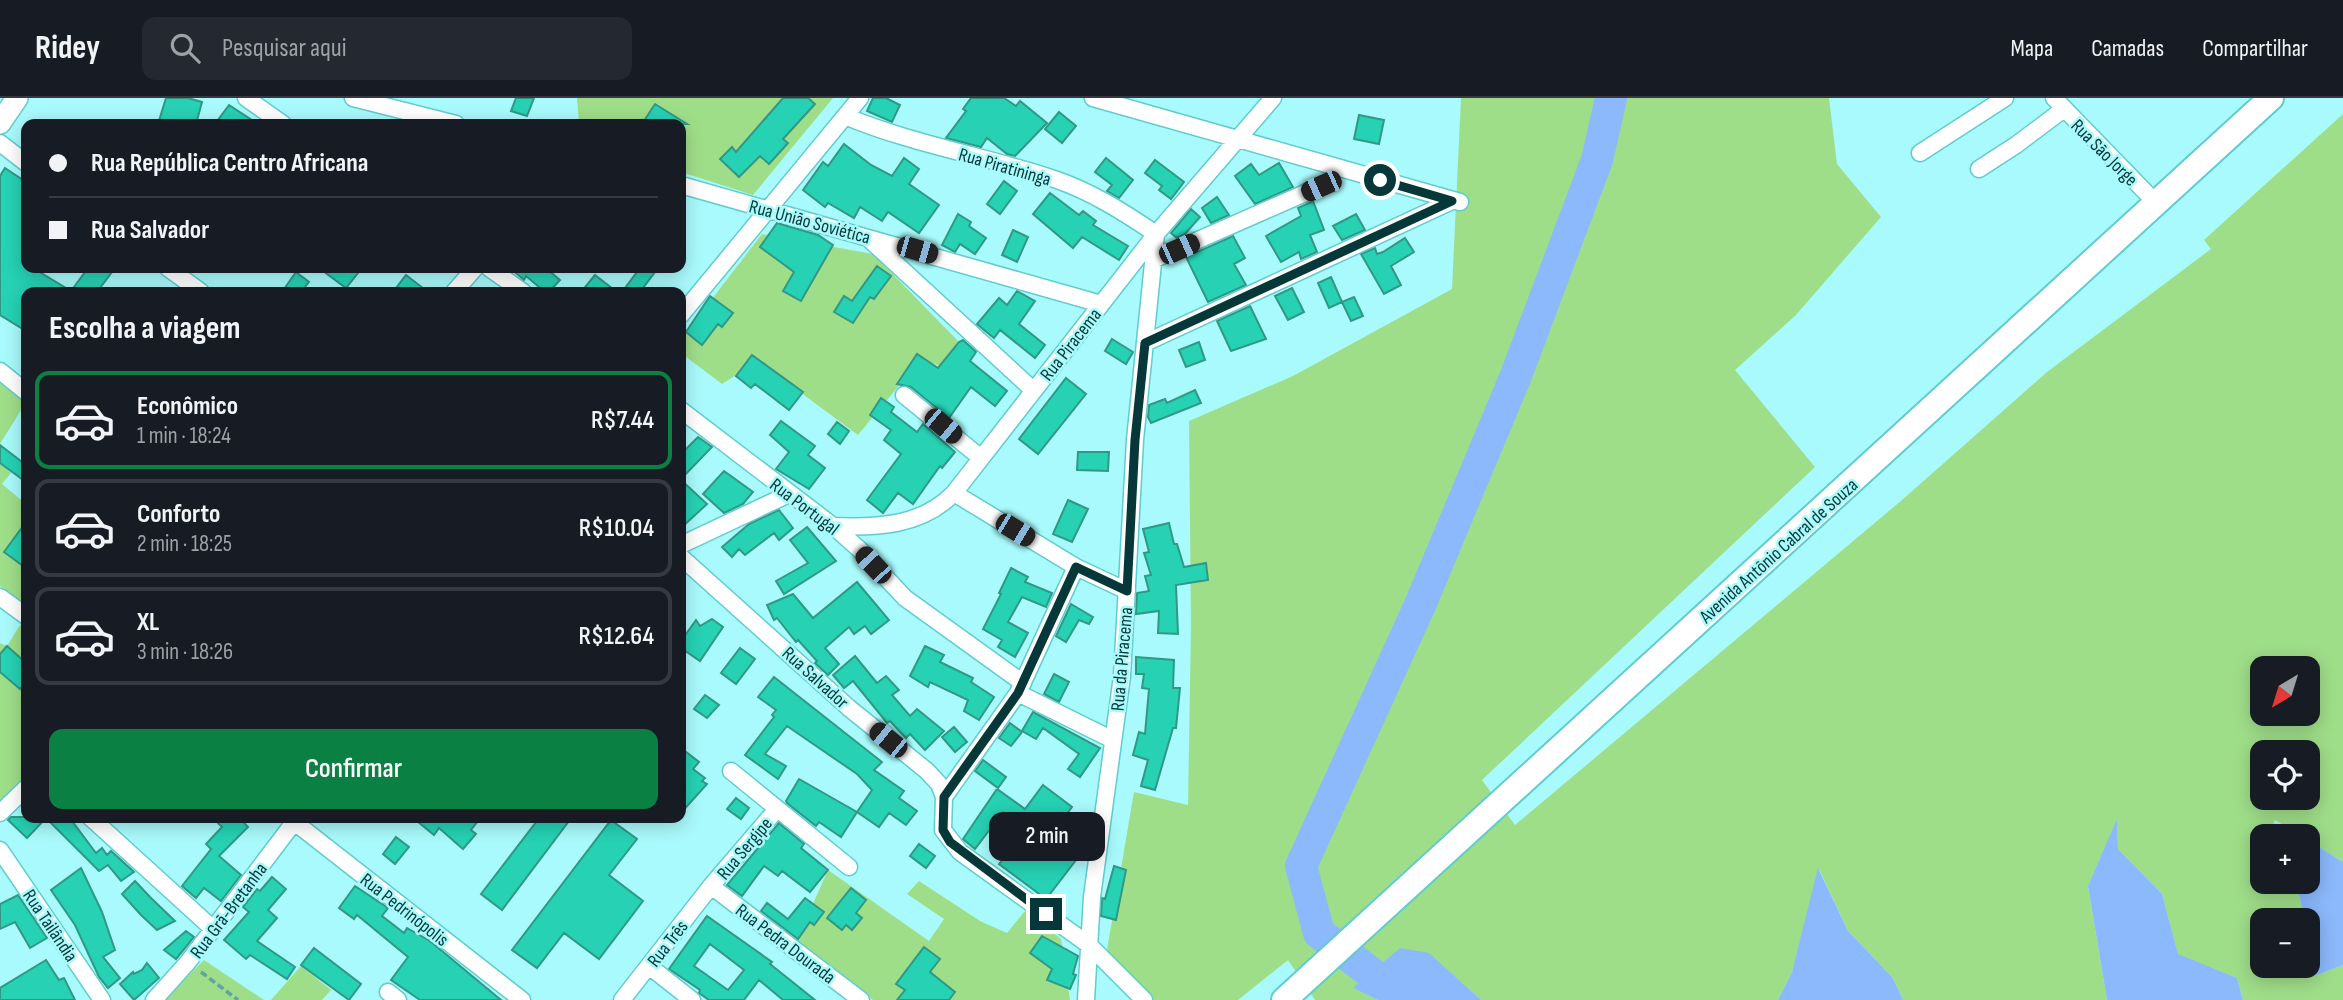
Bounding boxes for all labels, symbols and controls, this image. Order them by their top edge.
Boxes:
search box [142,17,632,80]
text: Ridey [35,28,100,68]
icon: search [166,29,204,67]
text: Pesquisar aqui [222,33,347,64]
text: Mapa [2011,34,2053,63]
text: Camadas [2091,34,2164,63]
text: Compartilhar [2202,34,2308,63]
street label: Rua São Jorge [2066,115,2142,191]
street label: Rua Piratininga [956,143,1053,192]
text: Rua República Centro Africana [91,148,368,179]
route start [1364,164,1396,196]
car [1298,168,1345,204]
street label: Rua União Soviética [746,195,873,250]
text: Rua Salvador [91,215,209,246]
car [1156,231,1203,267]
car [894,234,941,266]
street label: Rua Piracema [1036,304,1107,386]
text: Escolha a viagem [49,309,241,348]
icon: car [53,389,116,452]
text: Econômico [137,391,238,422]
car [921,404,966,448]
text: R$7.44 [591,405,654,436]
text: 1 min · 18:24 [137,422,231,450]
street label: Rua Portugal [765,474,843,541]
street label: Avenida Antônio Cabral de Souza [1694,474,1863,629]
icon: car [53,497,116,560]
text: Conforto [137,499,220,530]
car [992,510,1039,550]
text: R$10.04 [579,513,654,544]
text: 2 min · 18:25 [137,530,232,558]
car [851,542,896,588]
icon: car [53,605,116,668]
street label: Rua da Piracema [1107,606,1138,712]
text: XL [137,607,159,638]
text: R$12.64 [578,621,654,652]
text: 3 min · 18:26 [137,638,233,666]
street label: Rua Salvador [777,642,853,714]
north arrow [2250,656,2320,726]
map controls [2250,656,2320,978]
car [866,719,911,761]
button: Confirmar [49,729,658,809]
button: locate [2250,740,2320,810]
callout: 2 min [988,812,1104,862]
street label: Rua Sergipe [712,813,778,885]
text: 2 min [1025,822,1069,850]
button: + [2250,824,2320,894]
street label: Rua Grã-Bretanha [186,859,273,963]
street label: Rua Pedrinópolis [355,869,453,952]
street label: Rua Tailândia [17,885,82,966]
route end [1030,898,1062,930]
street label: Rua Pedra Dourada [731,899,840,989]
button: − [2250,908,2320,978]
street label: Rua Três [643,916,694,972]

